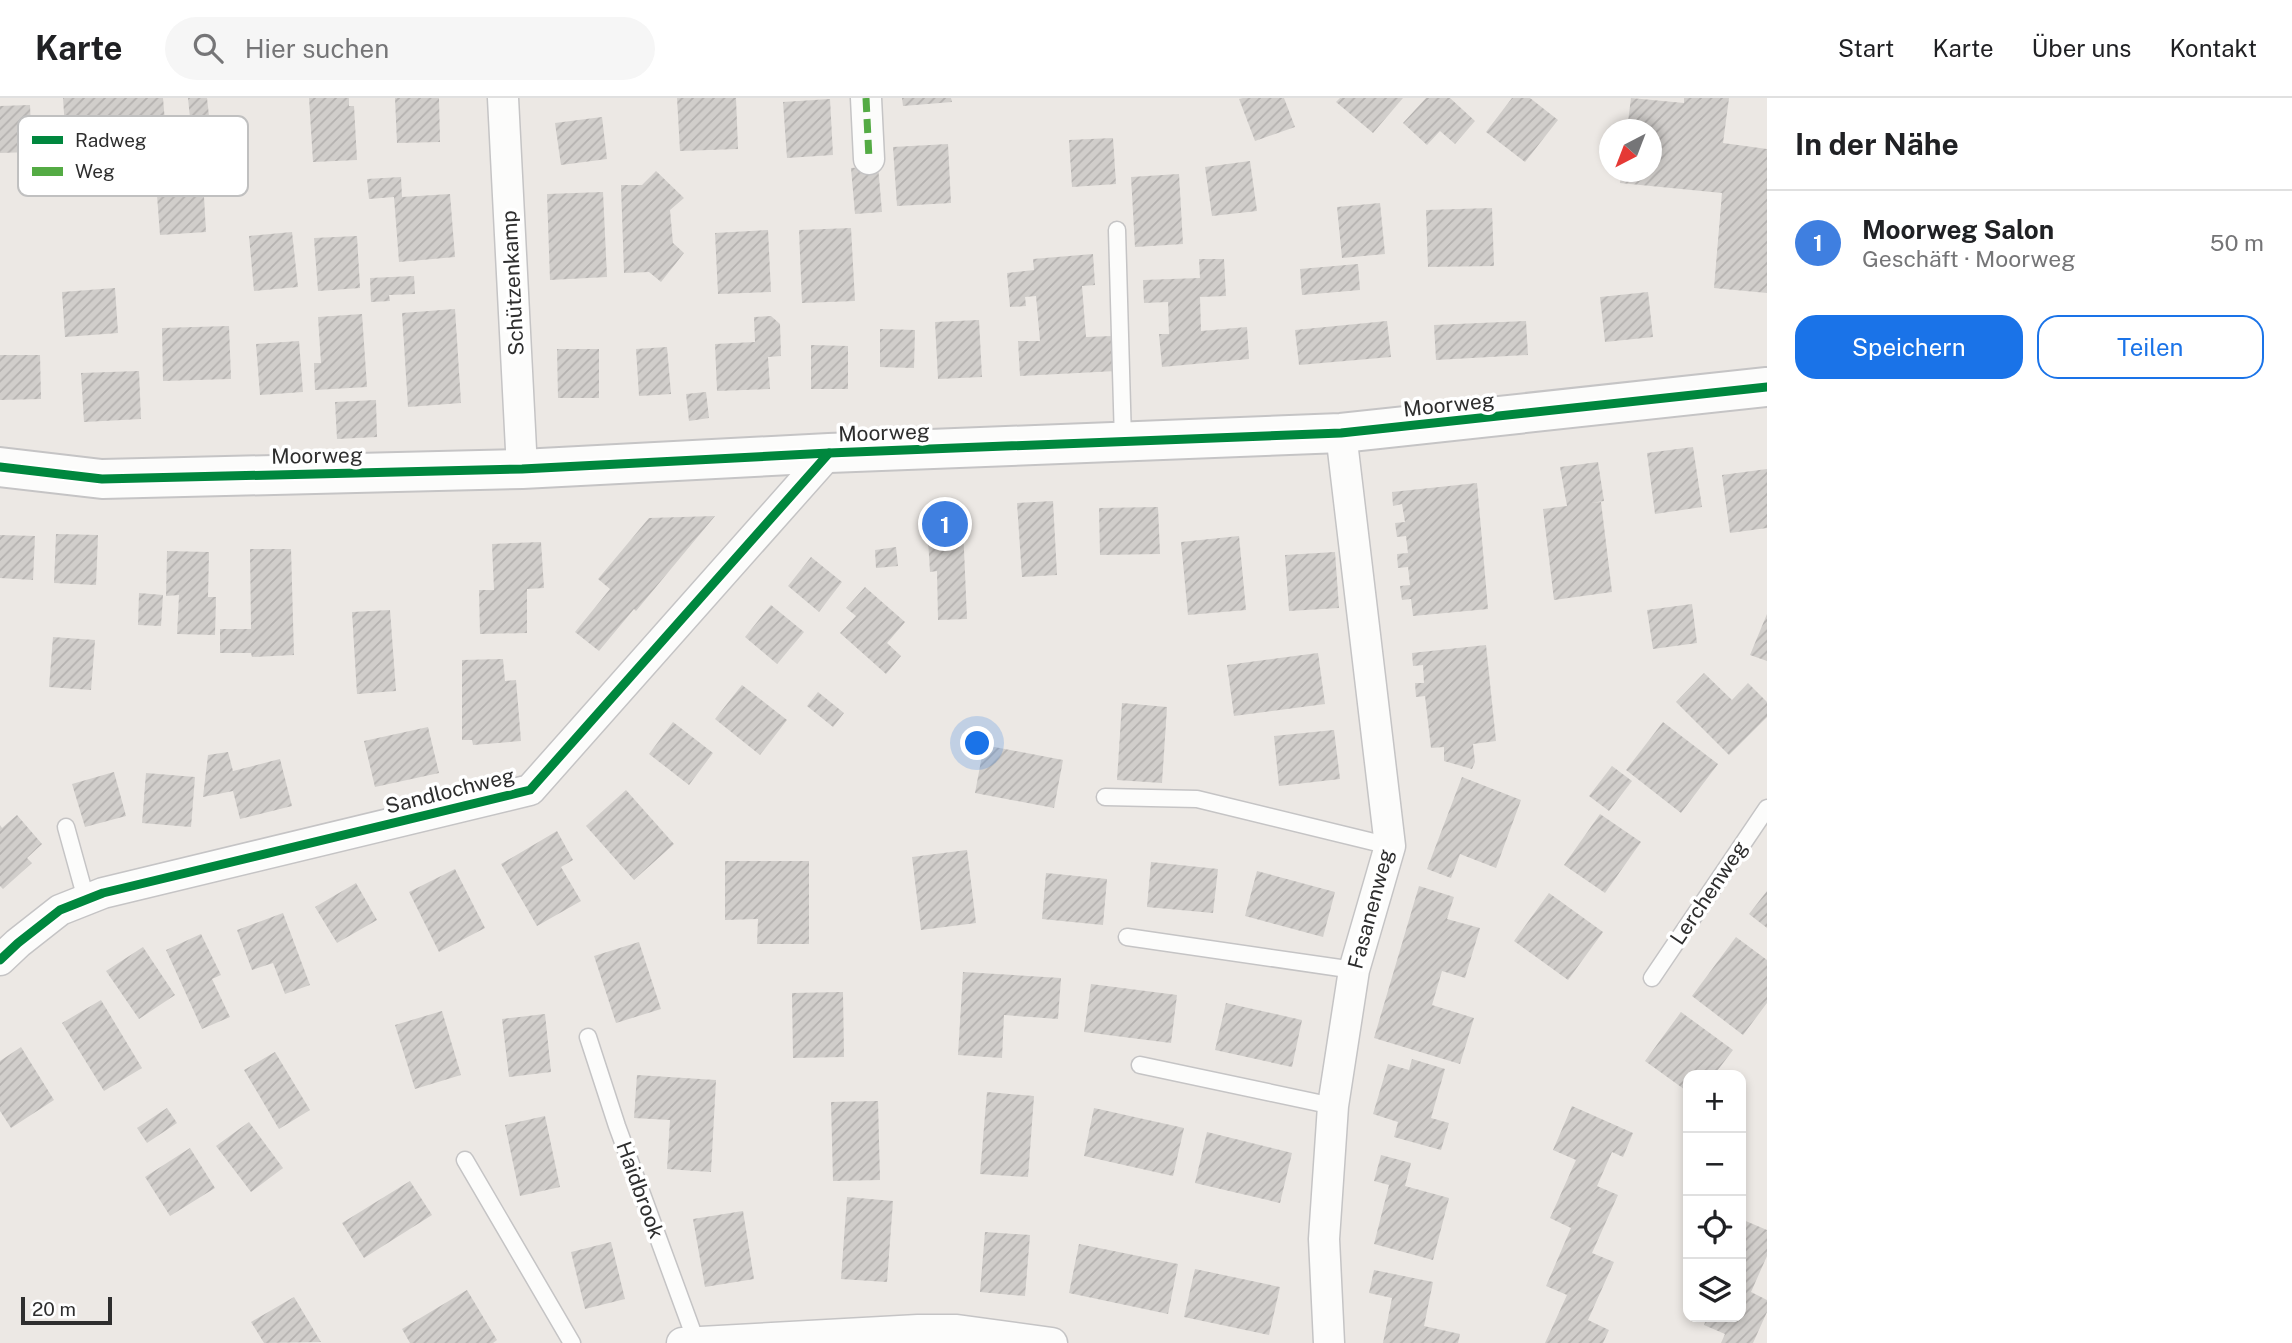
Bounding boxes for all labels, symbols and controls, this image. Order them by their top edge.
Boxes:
search box [165,17,655,80]
text: Karte [35,29,123,67]
icon: search [189,29,227,67]
text: Hier suchen [245,33,389,64]
text: Start [1838,34,1894,62]
text: Karte [1932,34,1994,62]
text: Über uns [2032,34,2131,62]
text: Kontakt [2169,34,2257,62]
legend [18,116,248,196]
north arrow [1599,119,1662,182]
text: In der Nähe [1795,126,1959,162]
text: Radweg [75,129,147,151]
text: Weg [75,160,115,182]
street label: Schützenkamp [496,210,529,356]
text: Moorweg Salon [1862,214,2054,245]
text: 1 [1813,229,1823,256]
text: 50 m [2210,229,2264,256]
text: Geschäft · Moorweg [1862,245,2076,272]
button: Speichern [1795,315,2023,379]
button: Teilen [2037,315,2264,379]
street label: Moorweg [1402,387,1496,422]
street label: Moorweg [838,418,930,447]
street label: Moorweg [271,442,363,469]
pin: 1 [922,498,968,550]
your location [960,726,994,760]
street label: Sandlochweg [383,762,517,819]
street label: Lerchenweg [1665,836,1752,949]
street label: Fasanenweg [1343,846,1398,971]
map controls [1683,1070,1746,1322]
button: + [1683,1070,1746,1133]
button: − [1683,1133,1746,1196]
street label: Haidbrook [611,1138,670,1242]
button: locate [1683,1196,1746,1259]
button: layers [1683,1259,1746,1322]
scale bar [21,1294,112,1326]
text: 20 m [32,1298,76,1320]

